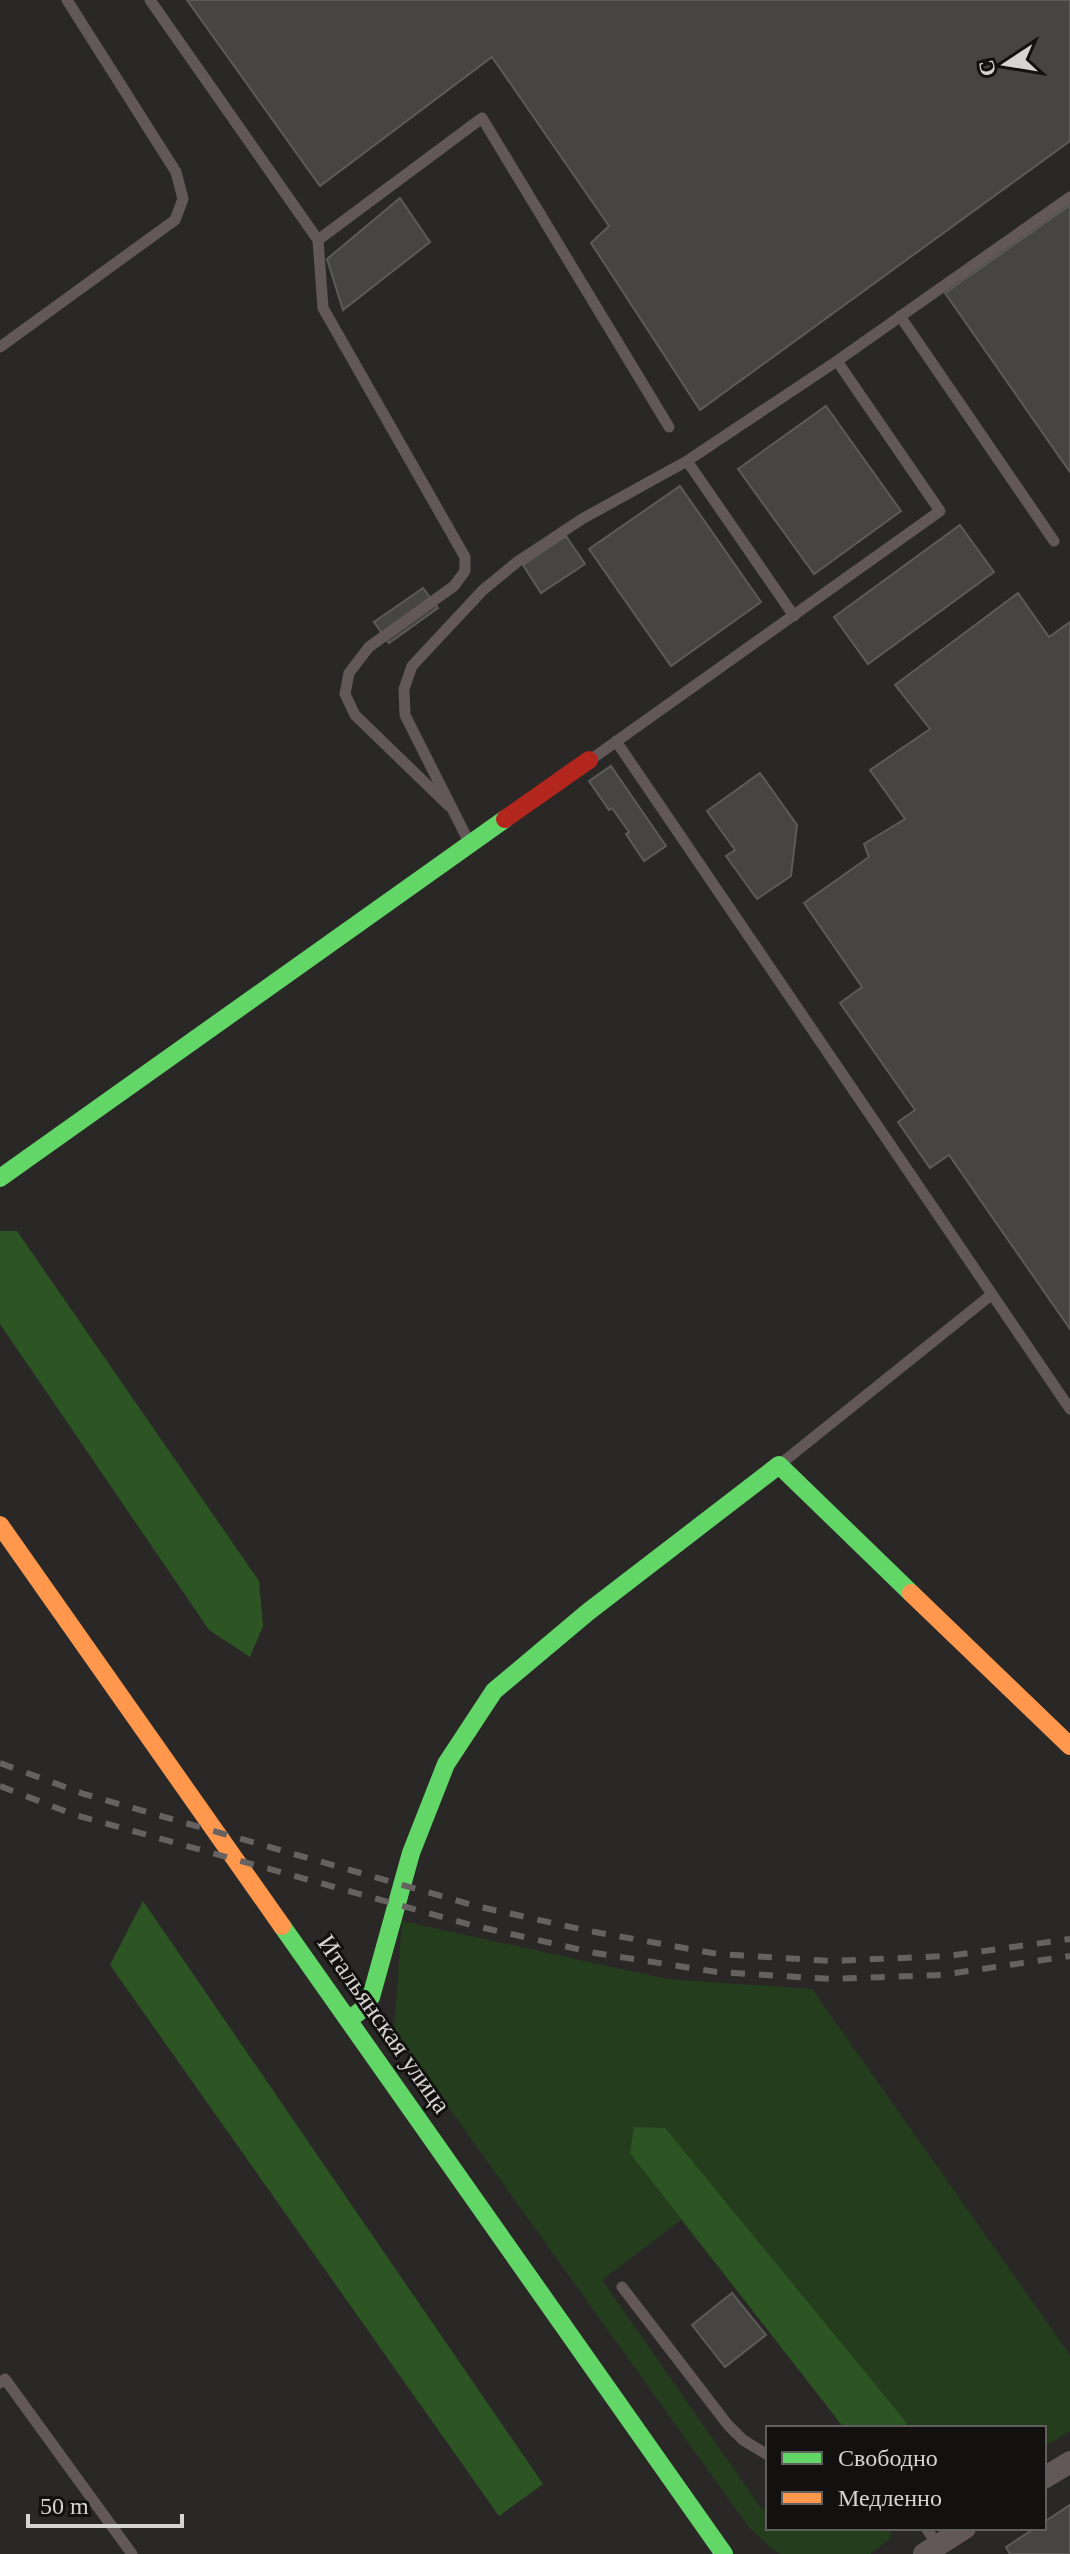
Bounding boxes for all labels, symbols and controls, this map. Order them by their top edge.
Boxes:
north arrow [966,24,1046,104]
text: С [973,58,1001,78]
street label: Итальянская улица [312,1929,457,2119]
legend [766,2426,1046,2530]
text: Свободно [838,2445,938,2471]
scale bar [28,2478,182,2528]
text: Медленно [838,2485,942,2511]
text: 50 m [40,2493,89,2519]

